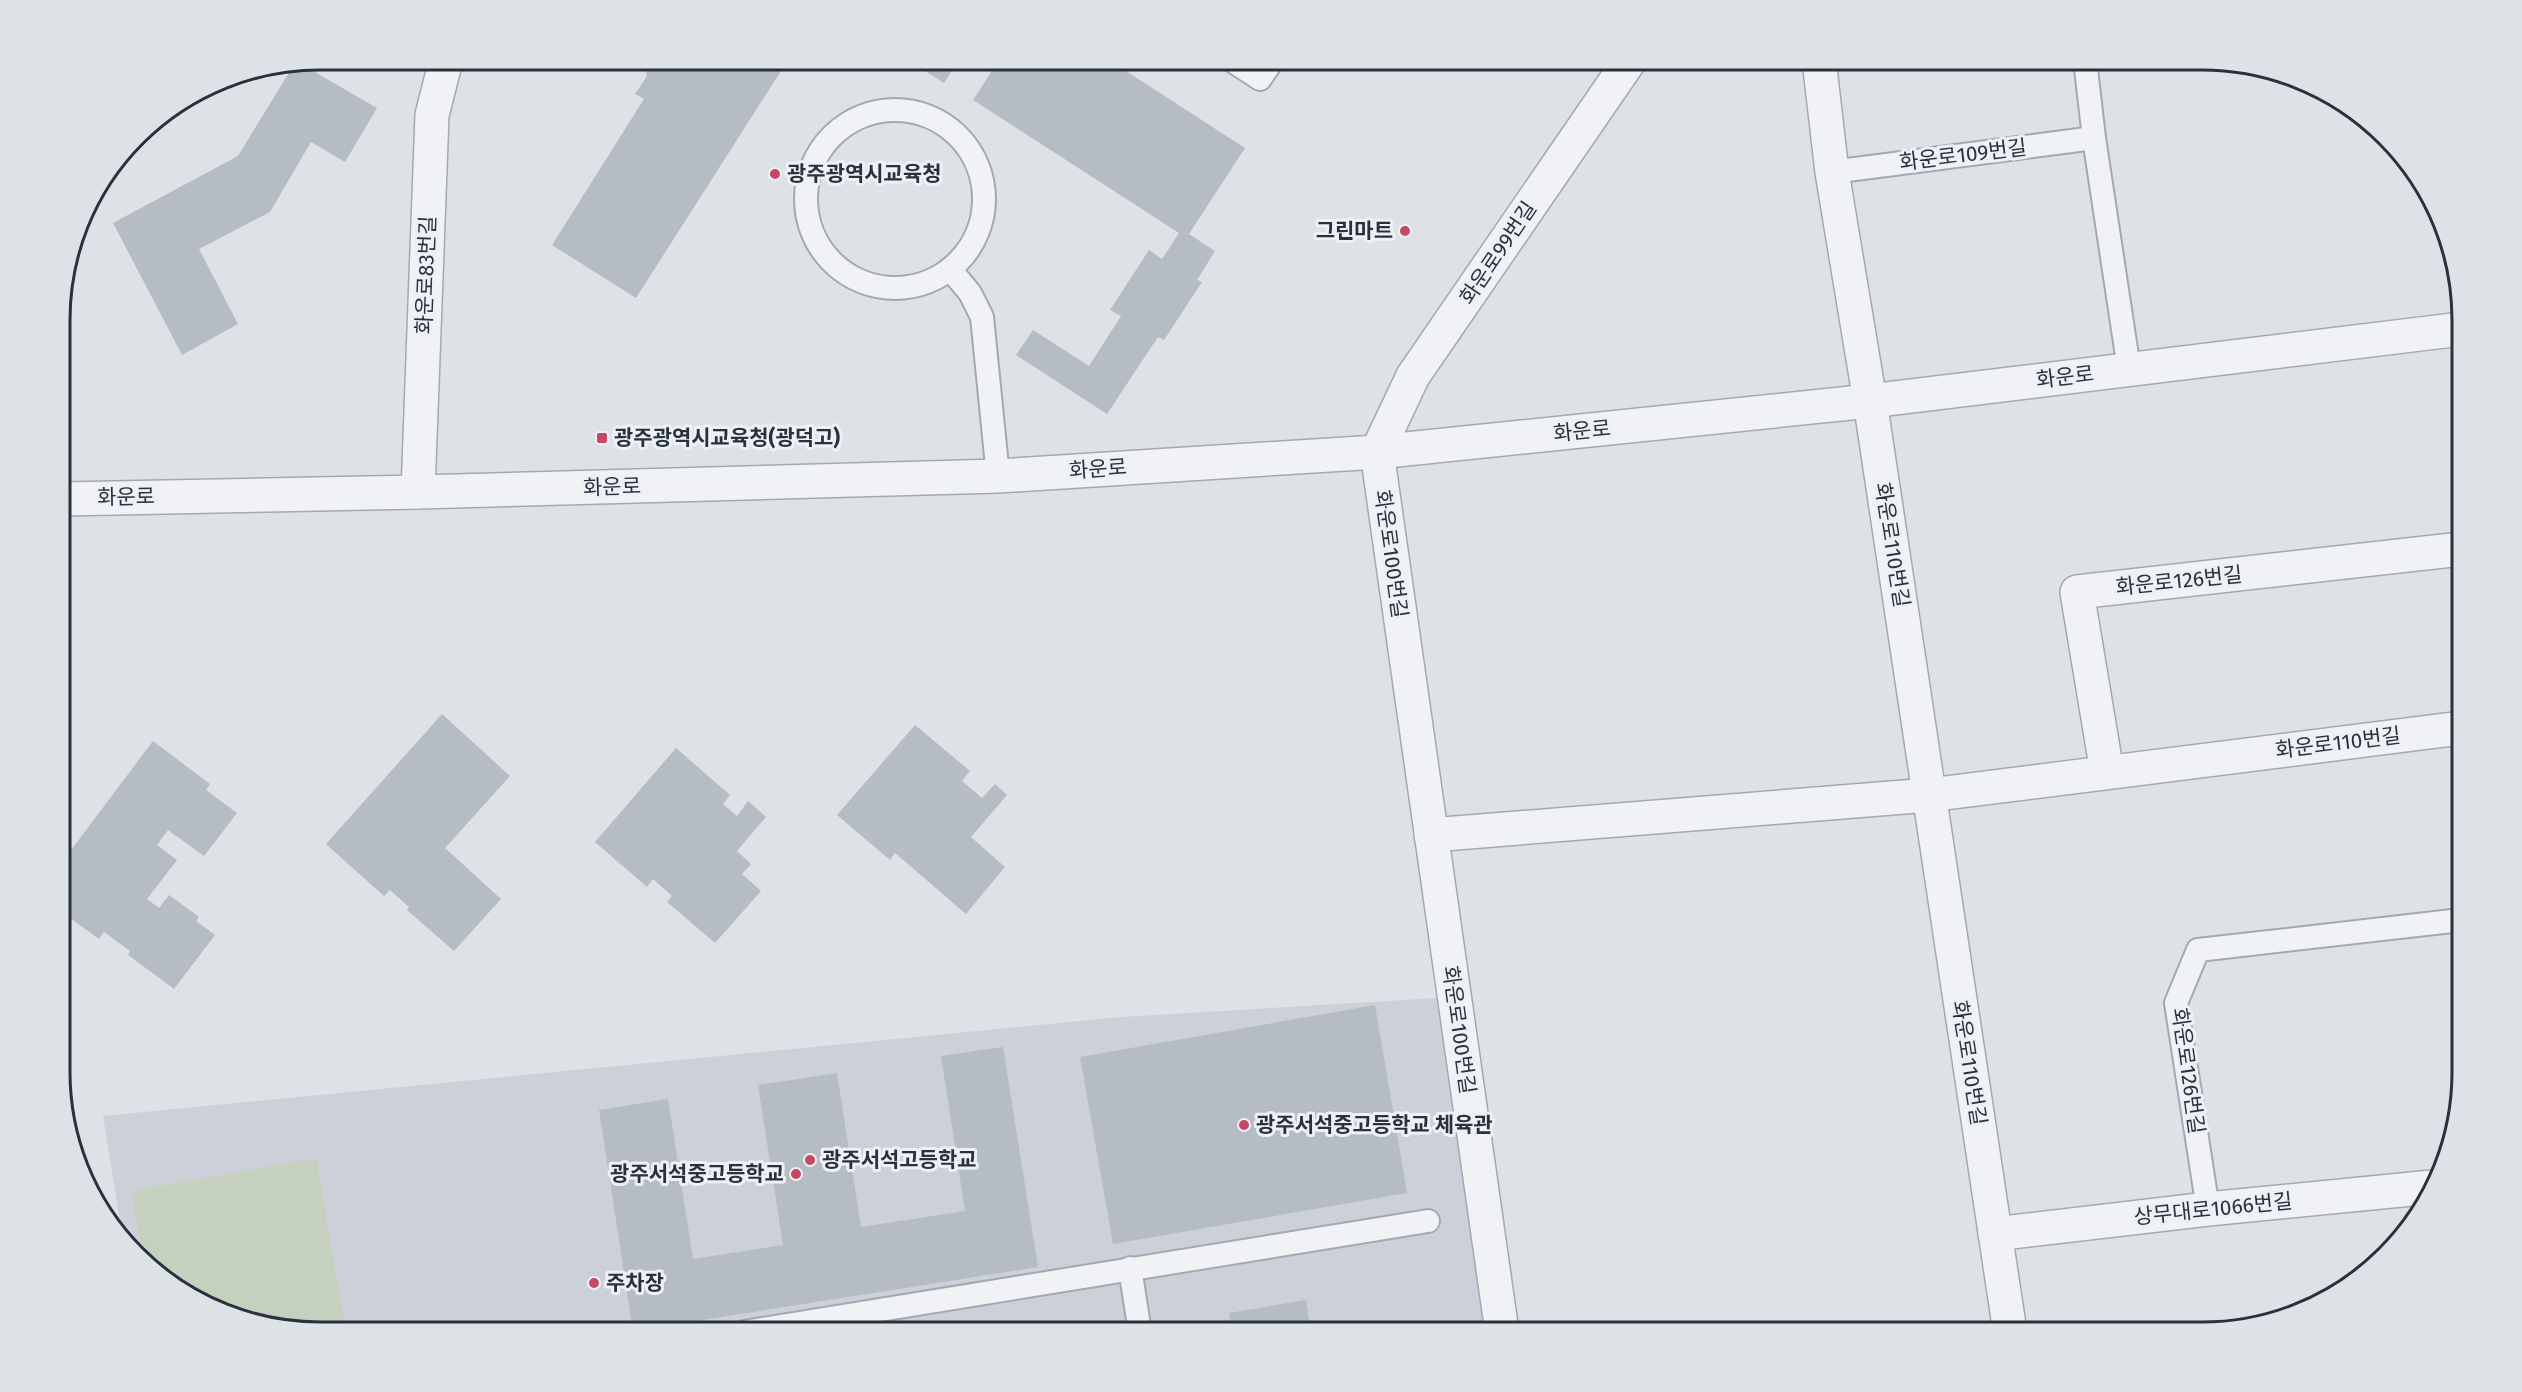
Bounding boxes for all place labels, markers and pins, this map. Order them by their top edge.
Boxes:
place label: 광주광역시교육청 [787,161,942,187]
marker: 광주광역시교육청 [768,167,782,181]
place label: 그린마트 [1316,218,1393,244]
marker: 그린마트 [1398,224,1412,238]
place label: 광주광역시교육청(광덕고) [614,425,840,451]
marker: 광주광역시교육청(광덕고) [595,431,609,445]
place label: 광주서석중고등학교 체육관 [1256,1112,1493,1138]
marker: 광주서석중고등학교 체육관 [1237,1118,1251,1132]
place label: 광주서석고등학교 [822,1147,977,1173]
marker: 광주서석고등학교 [803,1153,817,1167]
place label: 광주서석중고등학교 [610,1161,784,1187]
marker: 광주서석중고등학교 [789,1167,803,1181]
place label: 주차장 [606,1270,664,1296]
marker: 주차장 [587,1276,601,1290]

